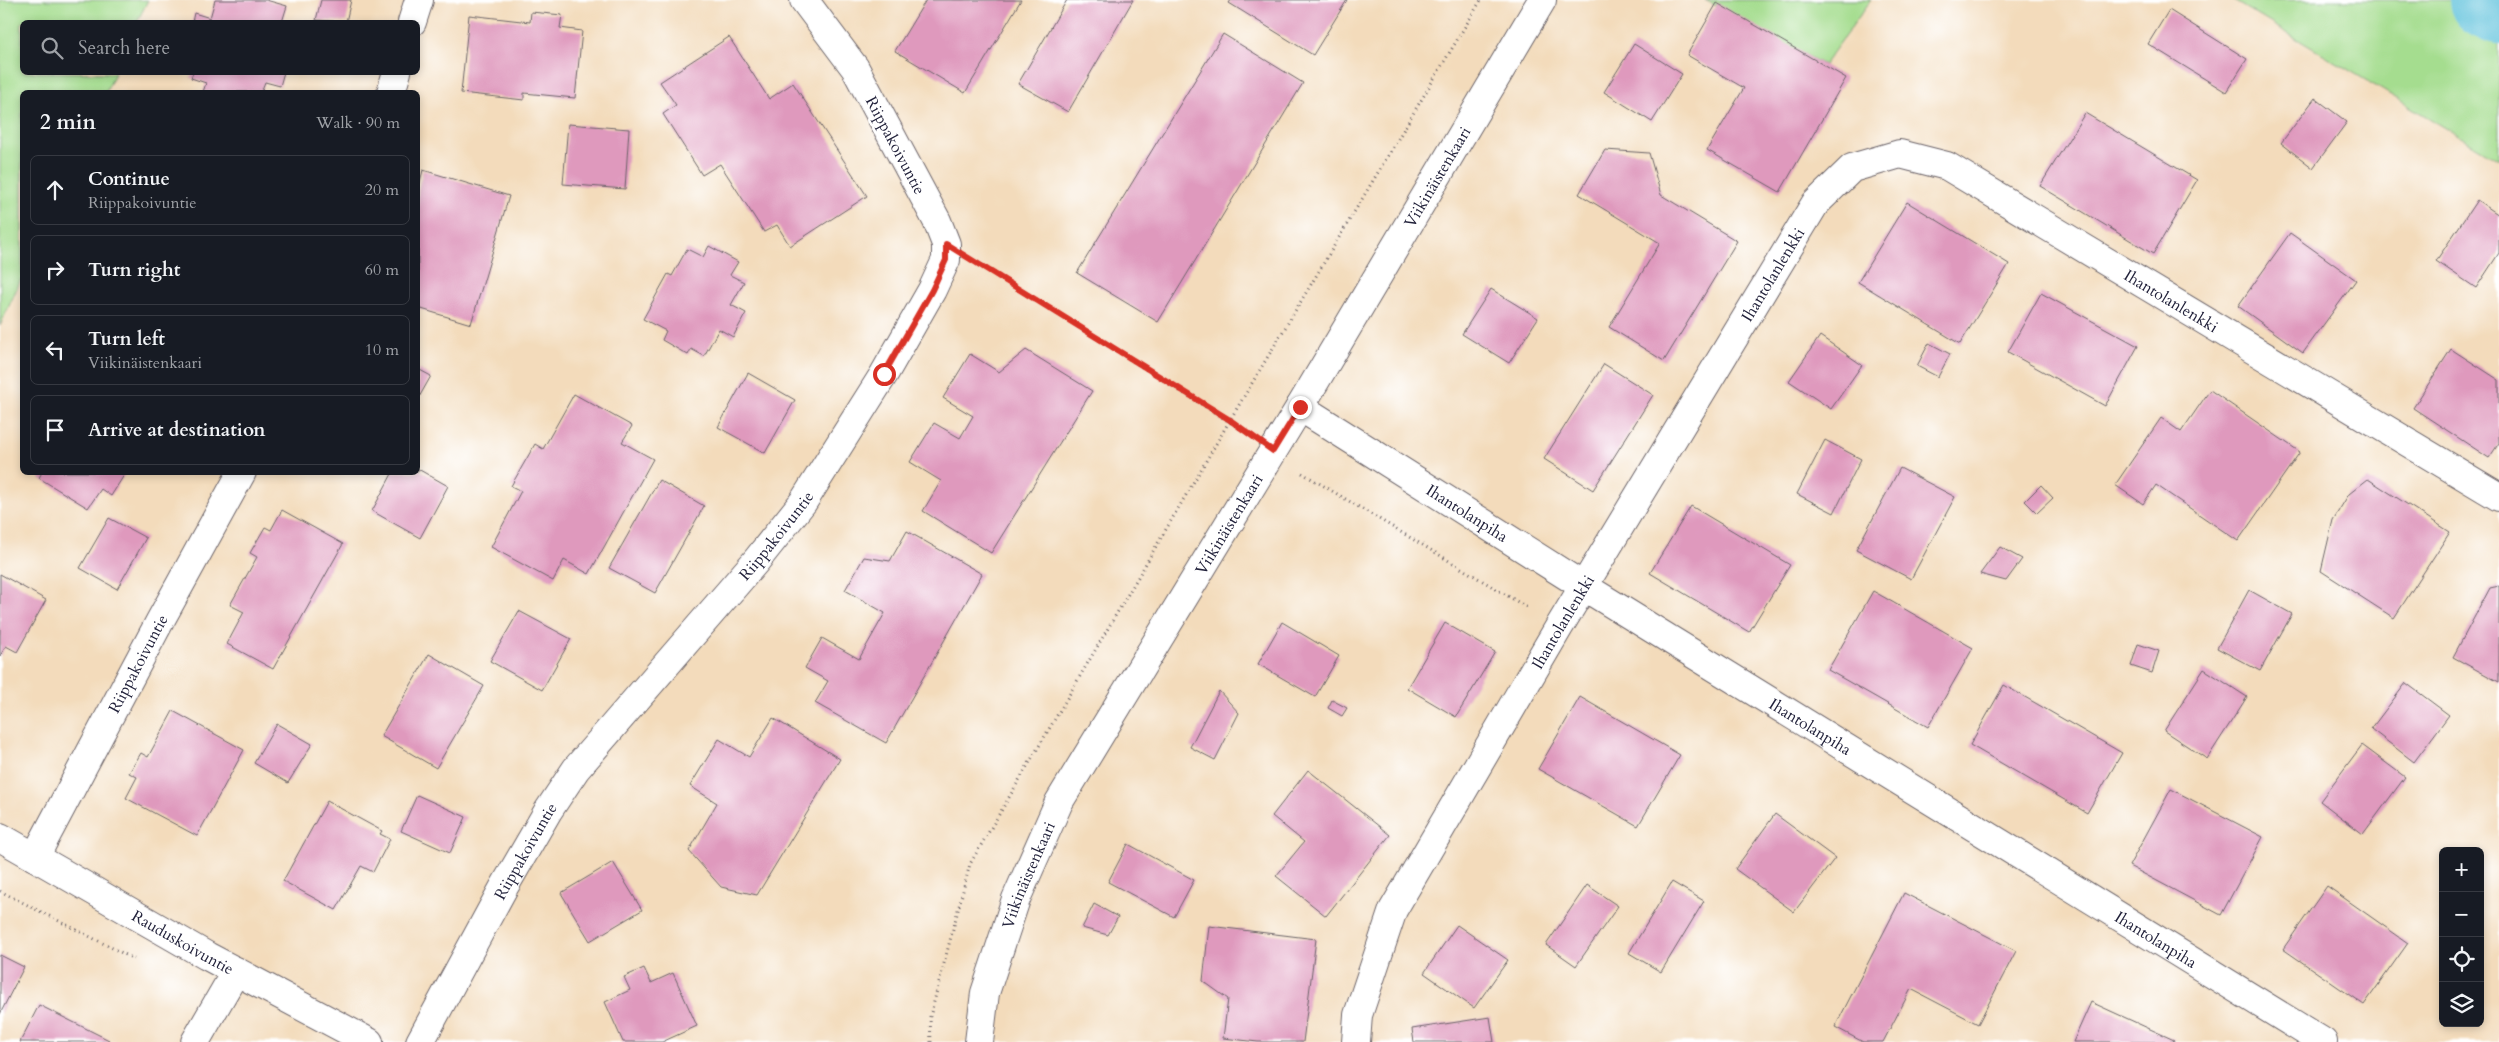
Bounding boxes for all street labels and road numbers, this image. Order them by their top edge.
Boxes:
street label: Riippakoivuntie [860,92,930,199]
street label: Viikinäistenkaari [1399,122,1477,232]
street label: Ihantolanlenkki [1736,223,1810,326]
street label: Ihantolanlenkki [2120,265,2222,338]
street label: Viikinäistenkaari [1190,470,1269,579]
street label: Ihantolanpiha [1422,480,1512,548]
street label: Riippakoivuntie [734,487,819,585]
street label: Ihantolanlenkki [1527,571,1600,674]
street label: Riippakoivuntie [103,611,174,717]
street label: Ihantolanpiha [1765,693,1855,761]
street label: Riippakoivuntie [489,799,563,904]
street label: Viikinäistenkaari [997,818,1061,932]
street label: Rauduskoivuntie [128,905,237,980]
street label: Ihantolanpiha [2110,906,2201,974]

